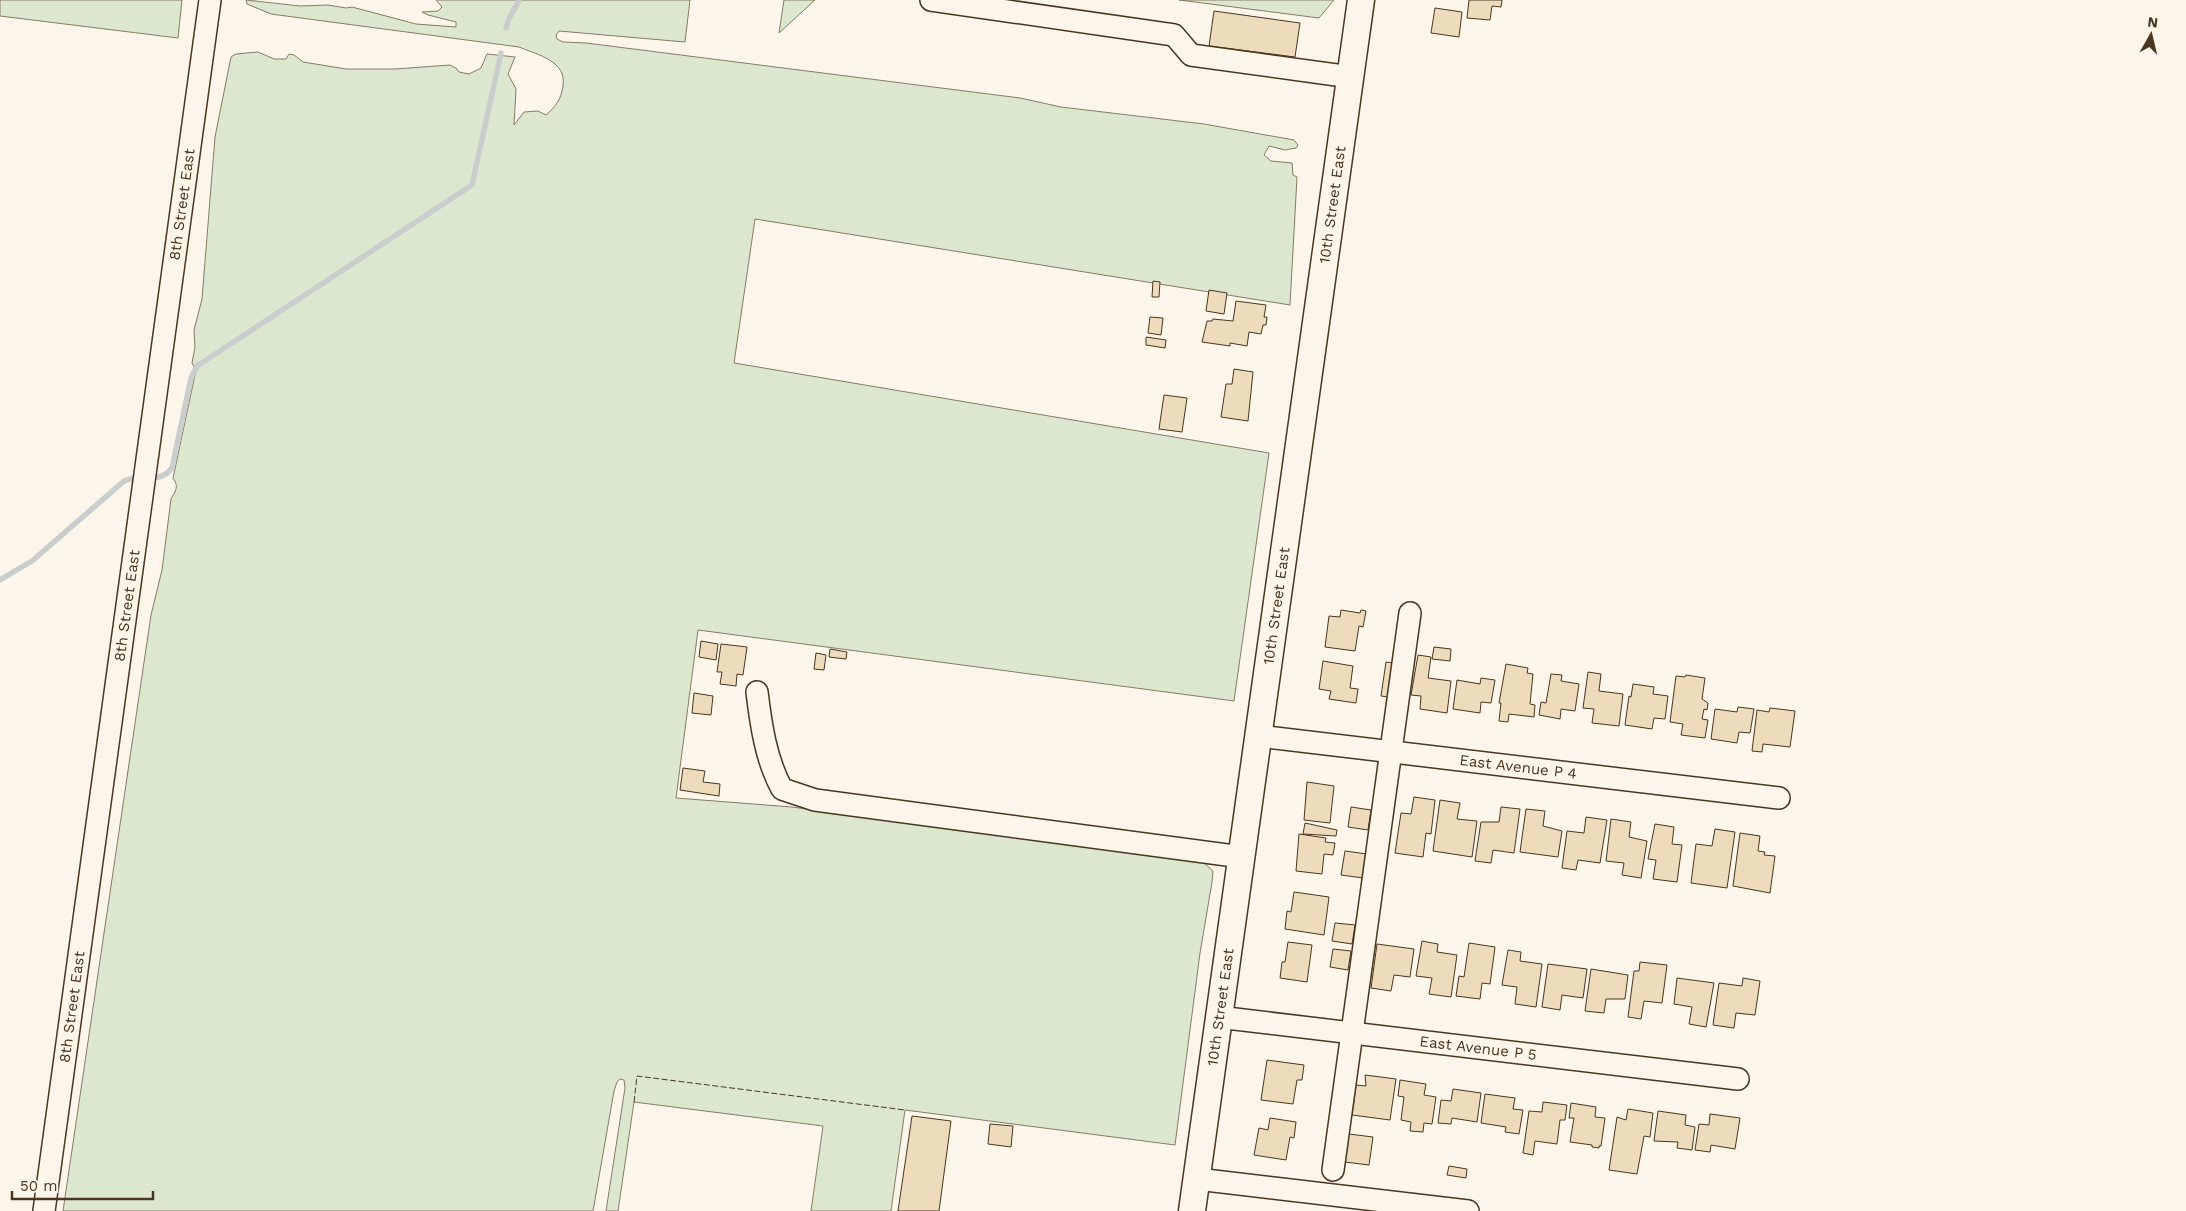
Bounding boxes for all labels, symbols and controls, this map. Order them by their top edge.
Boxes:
north arrow [2126,10,2176,60]
text: N [2147,13,2159,31]
street label: 10th Street East [1315,144,1350,265]
street label: 8th Street East [165,147,199,261]
street label: 10th Street East [1259,545,1294,666]
street label: 8th Street East [110,548,144,663]
street label: East Avenue P 4 [1458,751,1578,783]
street label: 10th Street East [1203,946,1238,1067]
street label: 8th Street East [55,949,89,1064]
street label: East Avenue P 5 [1419,1032,1538,1064]
scale bar [12,1168,154,1200]
text: 50 m [20,1177,57,1195]

